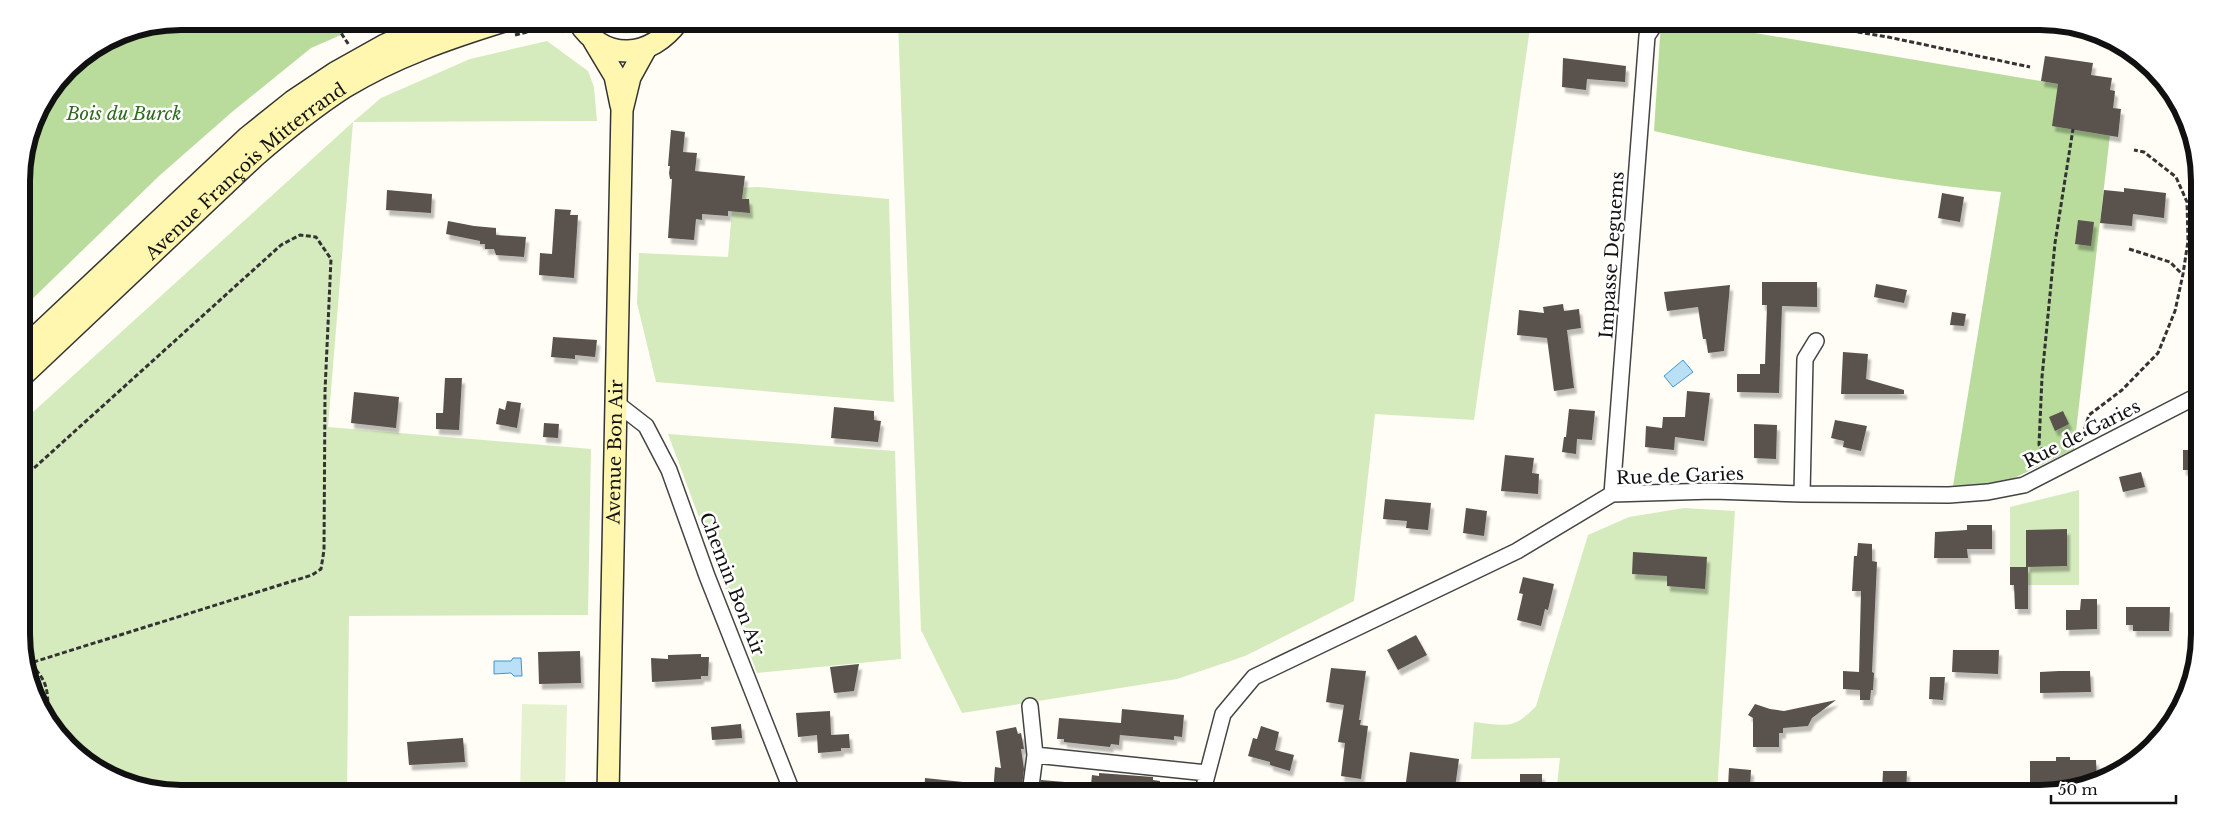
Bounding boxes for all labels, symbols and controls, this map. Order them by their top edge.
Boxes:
street label: Avenue François Mitterrand [140,78,350,265]
park label: Bois du Burck [65,103,182,125]
street label: Impasse Deguems [1595,171,1629,339]
street label: Avenue Bon Air [602,379,627,526]
street label: Rue de Garies [2020,395,2144,473]
street label: Rue de Garies [1616,463,1744,489]
street label: Chemin Bon Air [695,509,770,659]
scale bar [2051,772,2176,804]
text: 50 m [2058,780,2098,799]

